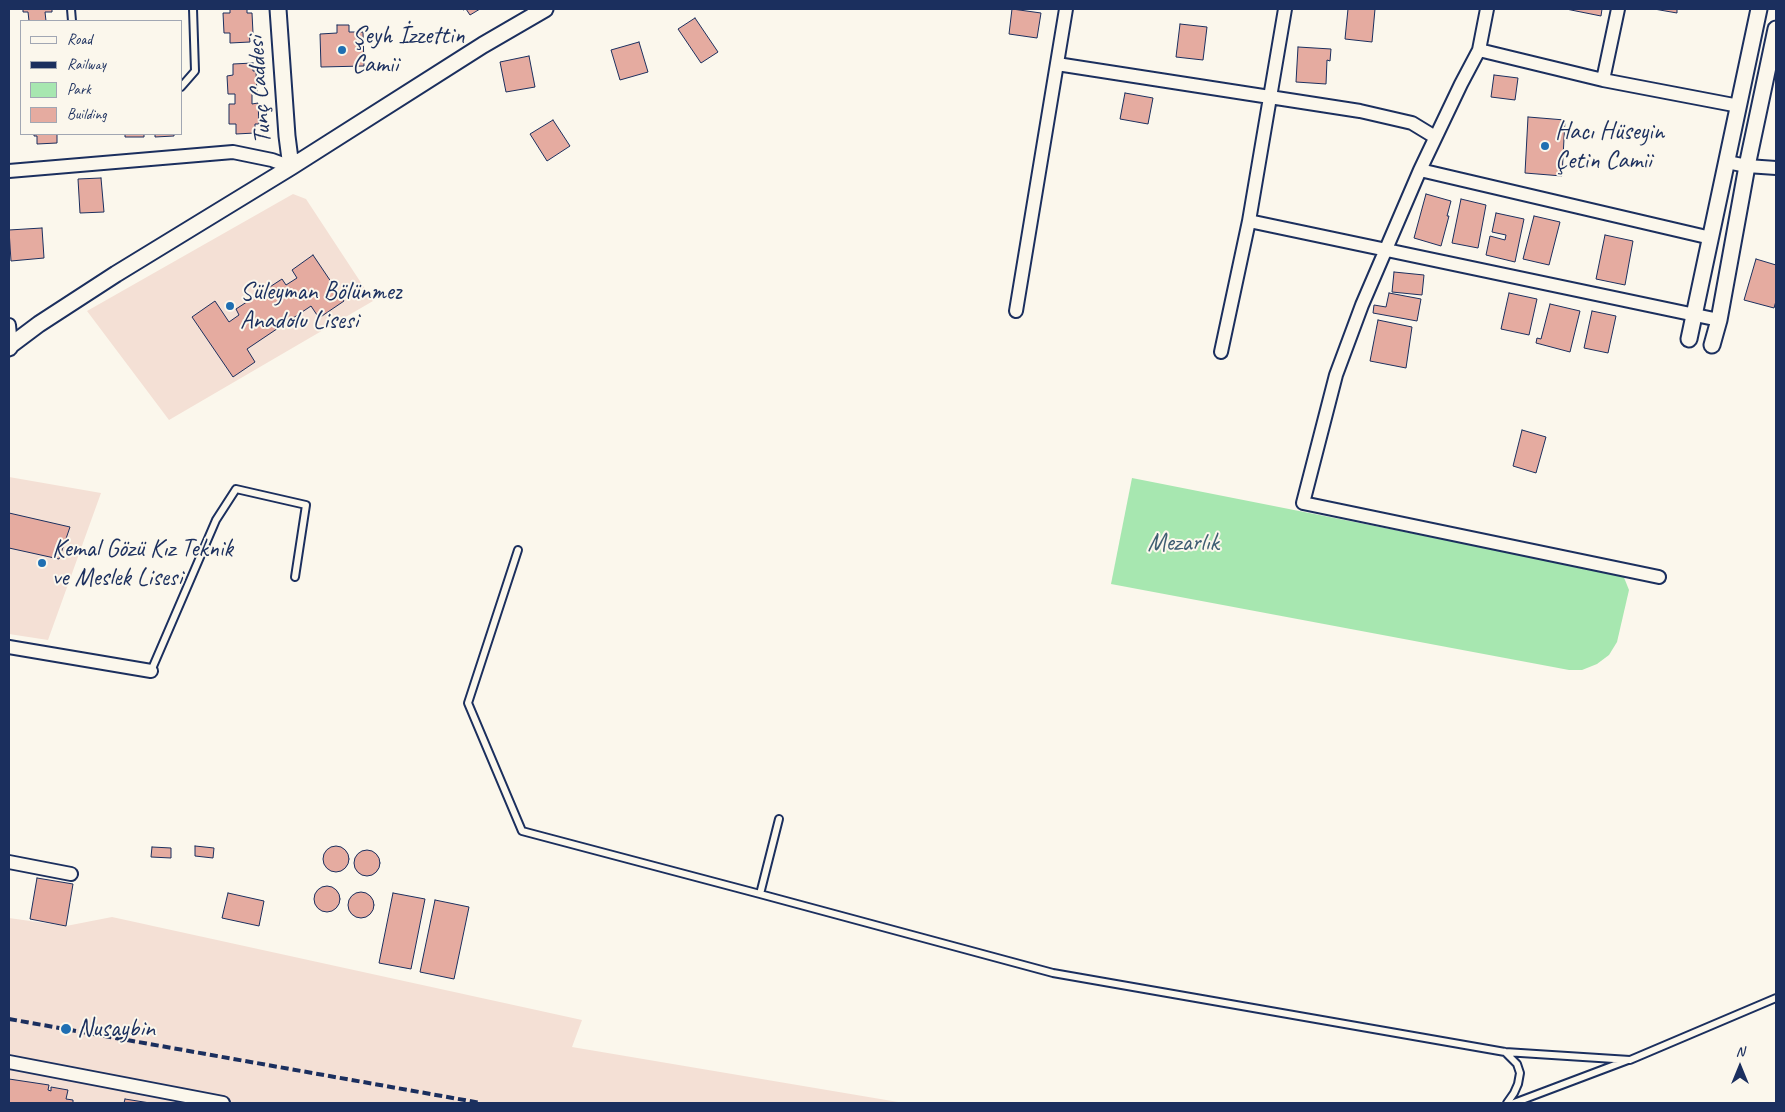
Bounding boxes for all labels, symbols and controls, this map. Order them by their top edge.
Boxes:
legend [20,20,182,135]
place label: Şeyh İzzettin Camii [352,21,465,80]
text: Road [67,30,92,49]
street label: Tunç Caddesi [241,35,279,145]
marker: Şeyh İzzettin Camii [336,44,348,56]
text: Railway [67,55,106,74]
text: Park [67,80,91,99]
text: Building [67,105,106,124]
place label: Hacı Hüseyin Çetin Camii [1555,117,1664,176]
marker: Hacı Hüseyin Çetin Camii [1539,140,1551,152]
place label: Süleyman Bölünmez Anadolu Lisesi [240,277,401,336]
marker: Süleyman Bölünmez Anadolu Lisesi [224,300,236,312]
park label: Mezarlık [1147,528,1219,558]
place label: Kemal Gözü Kız Teknik ve Meslek Lisesi [52,534,233,593]
marker: Kemal Gözü Kız Teknik ve Meslek Lisesi [36,557,48,569]
place label: Nusaybin [77,1014,155,1044]
marker: Nusaybin [59,1022,73,1036]
north arrow [1715,1042,1765,1092]
text: N [1736,1043,1744,1060]

